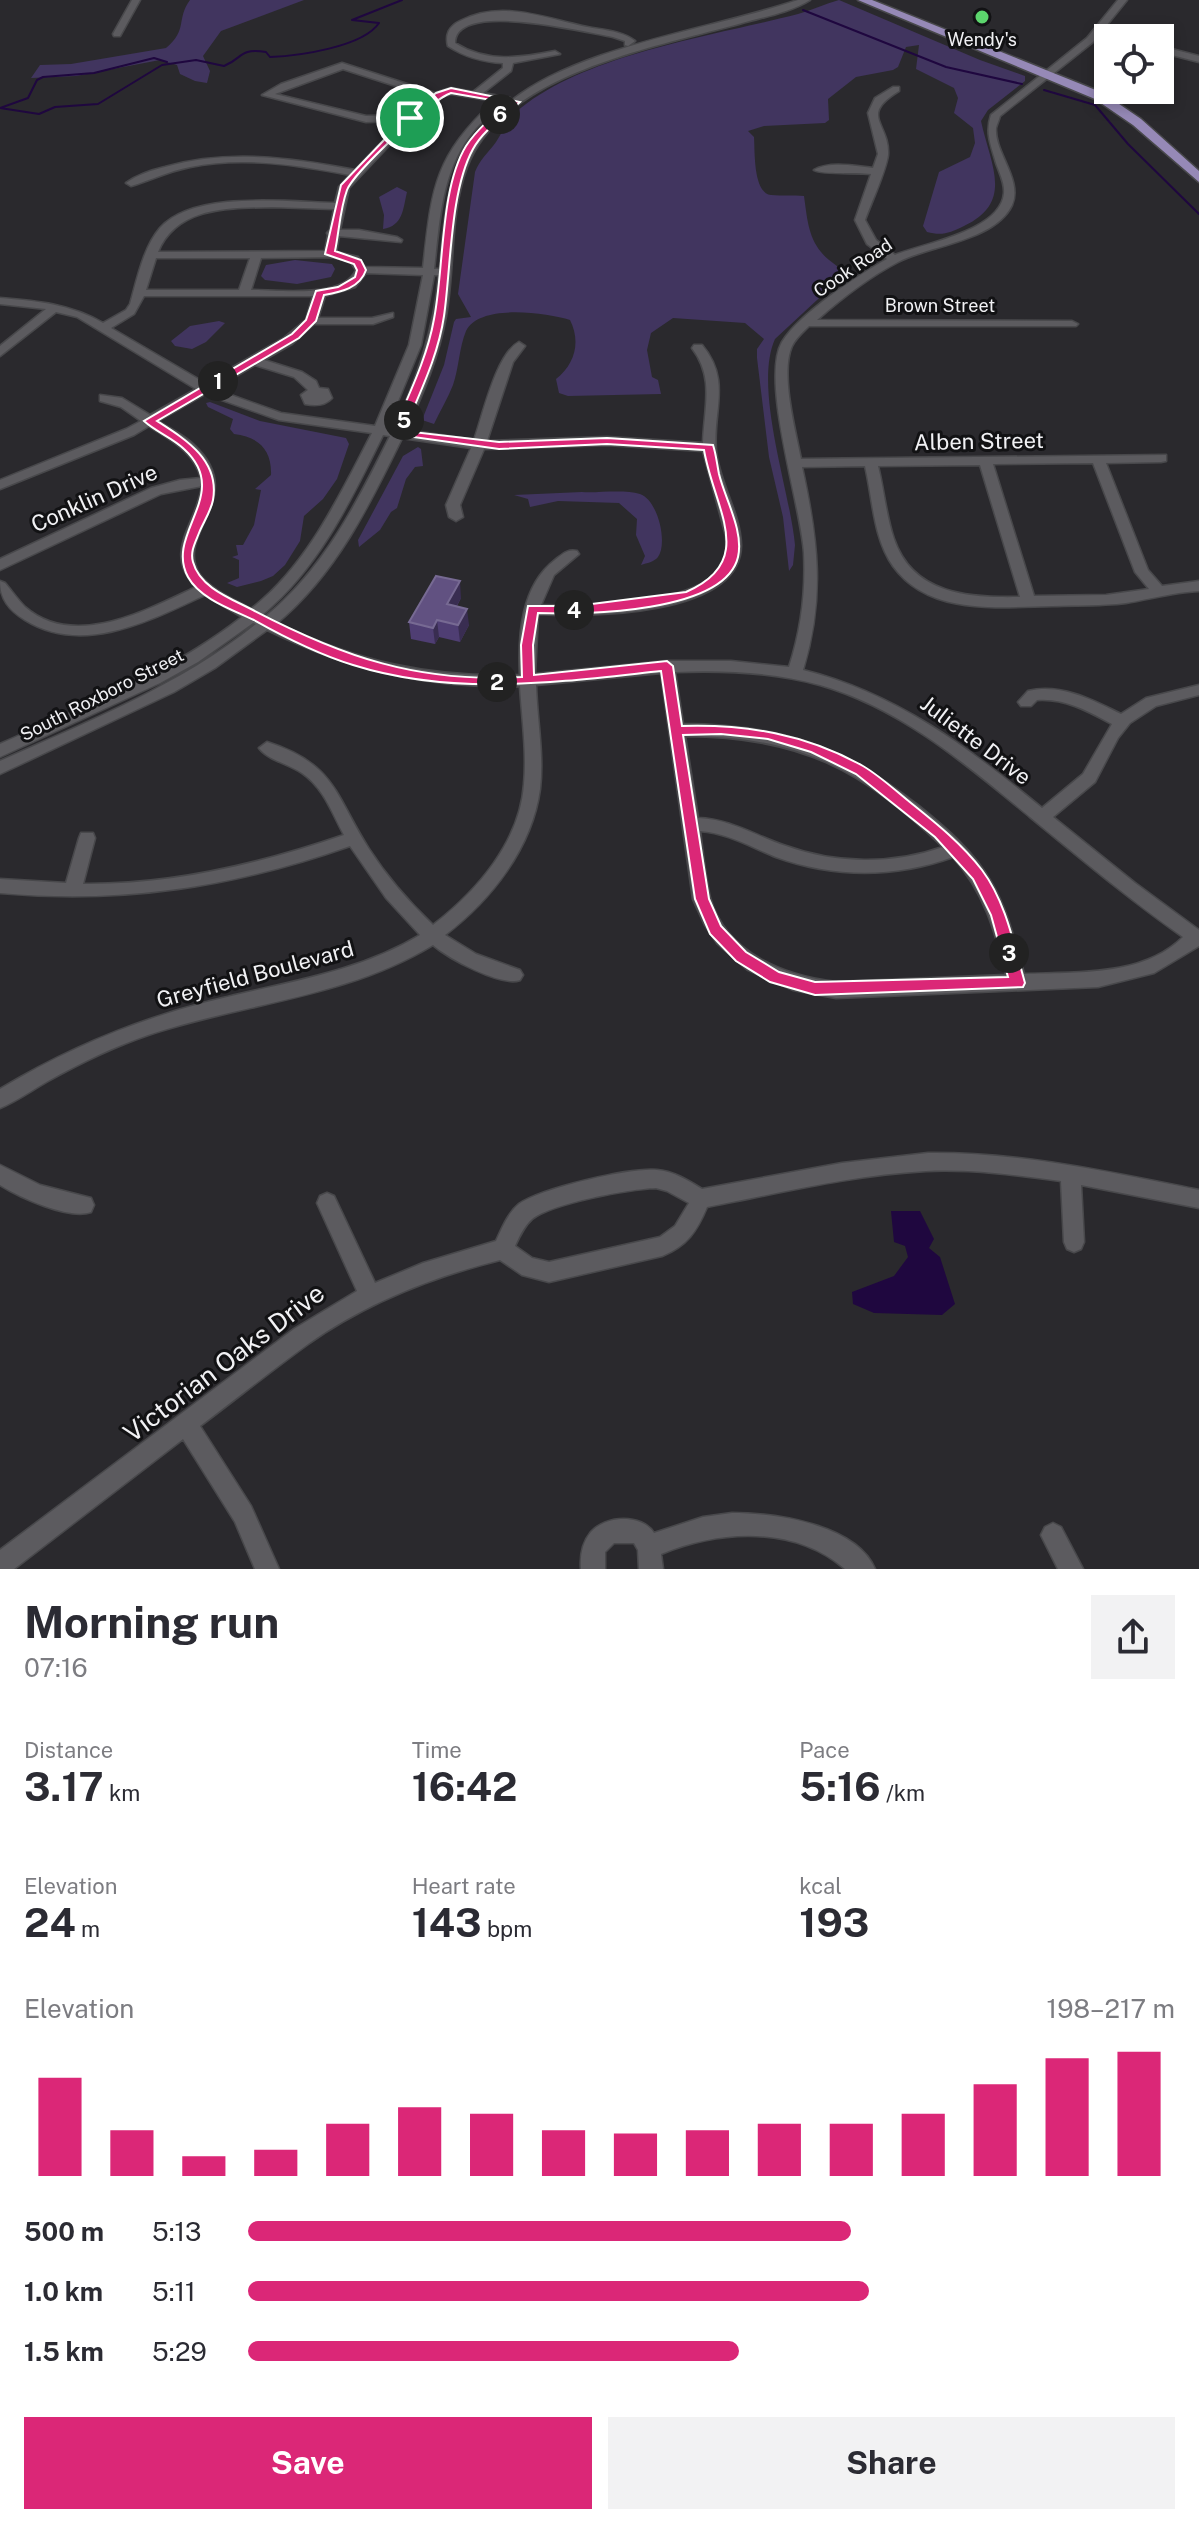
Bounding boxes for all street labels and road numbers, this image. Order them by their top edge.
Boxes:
street label: Cook Road [810,234,896,301]
street label: Brown Street [885,295,995,316]
street label: Alben Street [914,427,1044,455]
street label: Conklin Drive [27,459,161,537]
street label: South Roxboro Street [16,644,187,745]
street label: Juliette Drive [916,690,1036,790]
street label: Greyfield Boulevard [154,935,356,1013]
street label: Victorian Oaks Drive [117,1277,330,1448]

